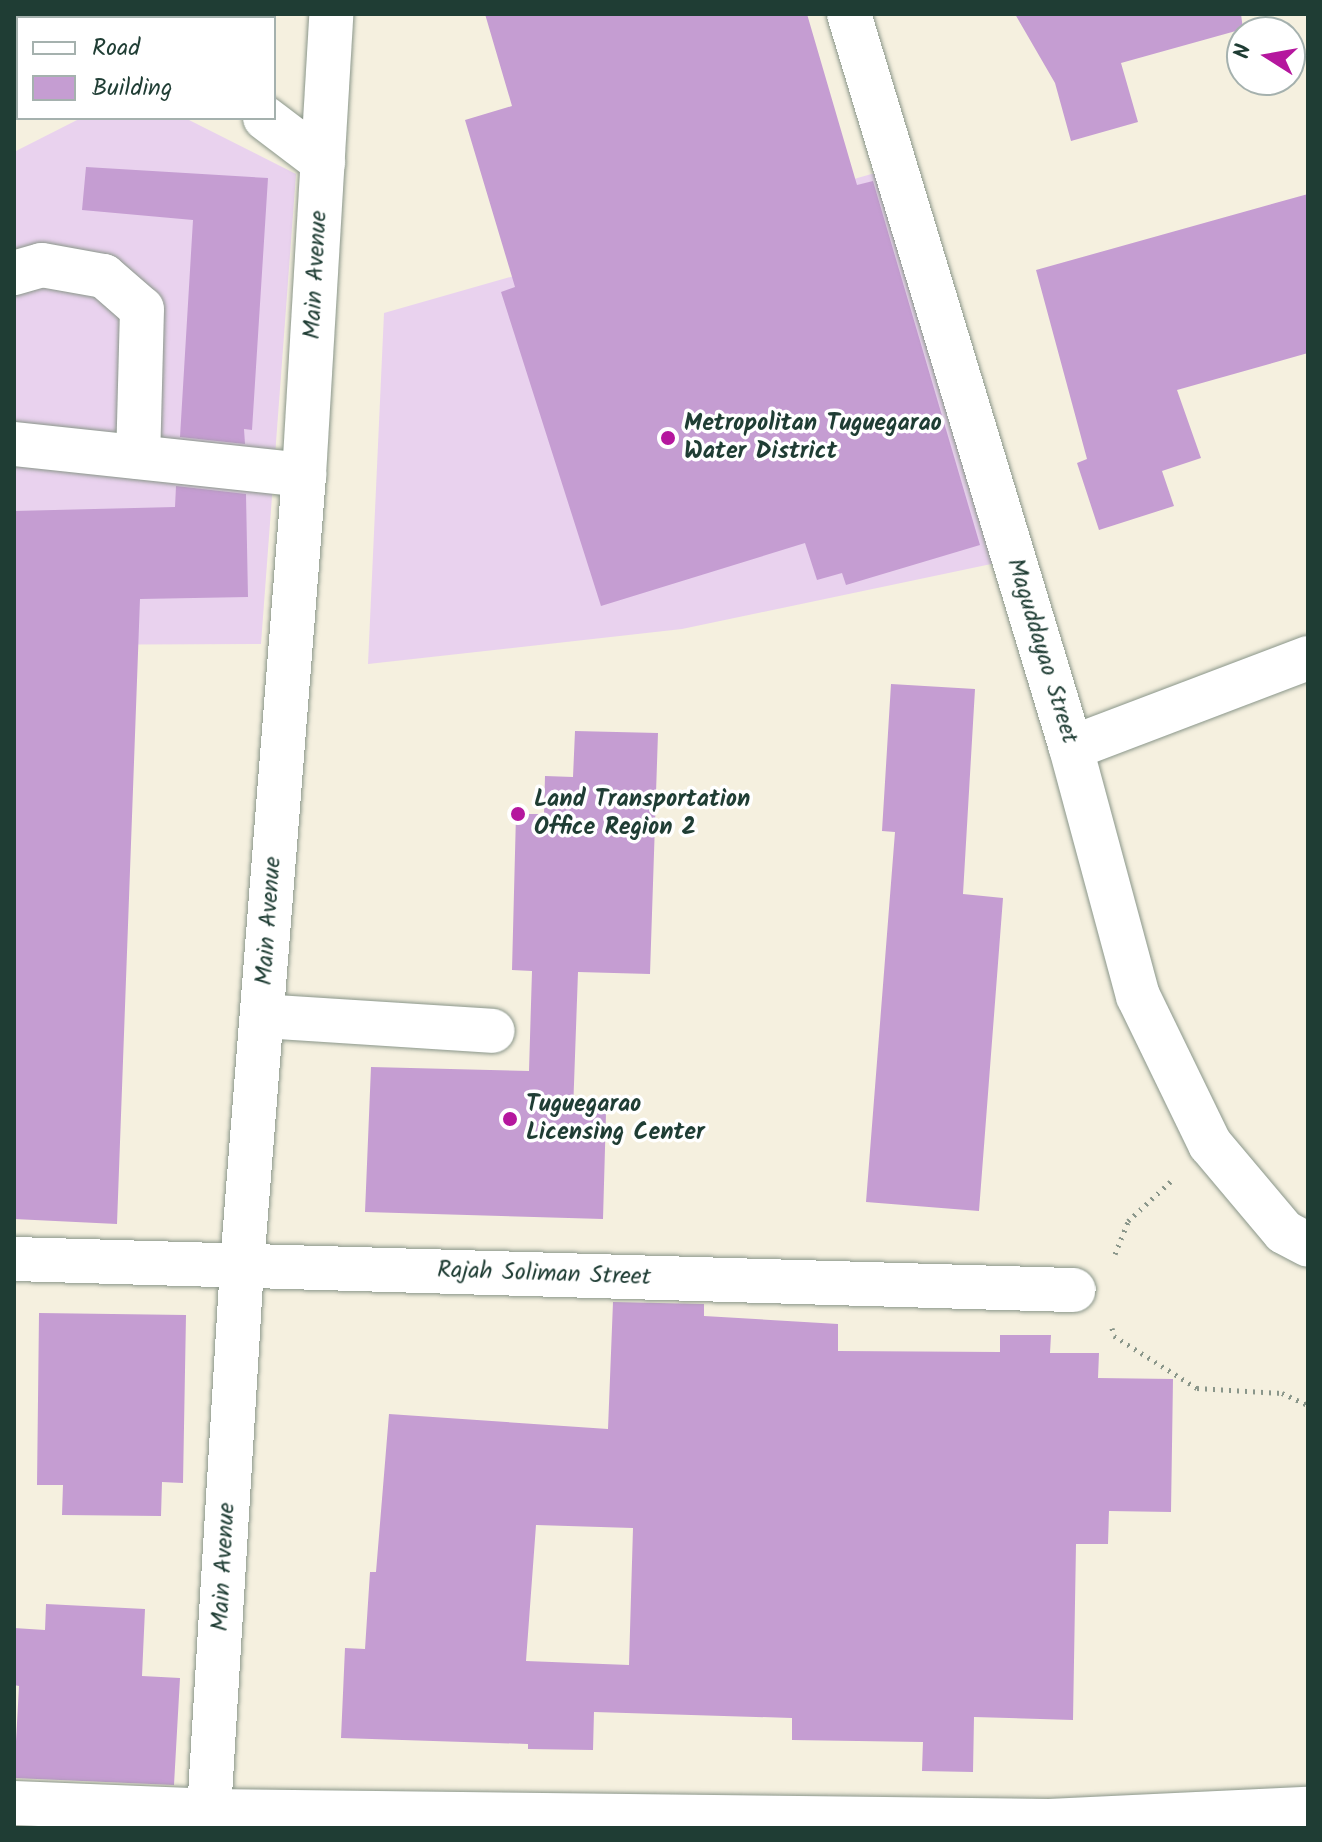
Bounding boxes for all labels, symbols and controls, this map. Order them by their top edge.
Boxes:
legend [16,16,276,120]
north arrow [1226,16,1306,96]
text: Road [92,29,140,68]
text: N [1225,42,1262,62]
text: Building [92,69,172,108]
street label: Main Avenue [298,210,334,340]
place label: Metropolitan Tuguegarao Water District [684,410,942,466]
marker: Metropolitan Tuguegarao Water District [659,429,677,447]
street label: Maguddayao Street [1000,555,1084,747]
place label: Land Transportation Office Region 2 [534,786,750,842]
marker: Land Transportation Office Region 2 [509,805,527,823]
street label: Main Avenue [250,856,288,986]
place label: Tuguegarao Licensing Center [526,1091,705,1147]
marker: Tuguegarao Licensing Center [501,1110,519,1128]
street label: Rajah Soliman Street [437,1256,651,1292]
street label: Main Avenue [206,1502,242,1632]

